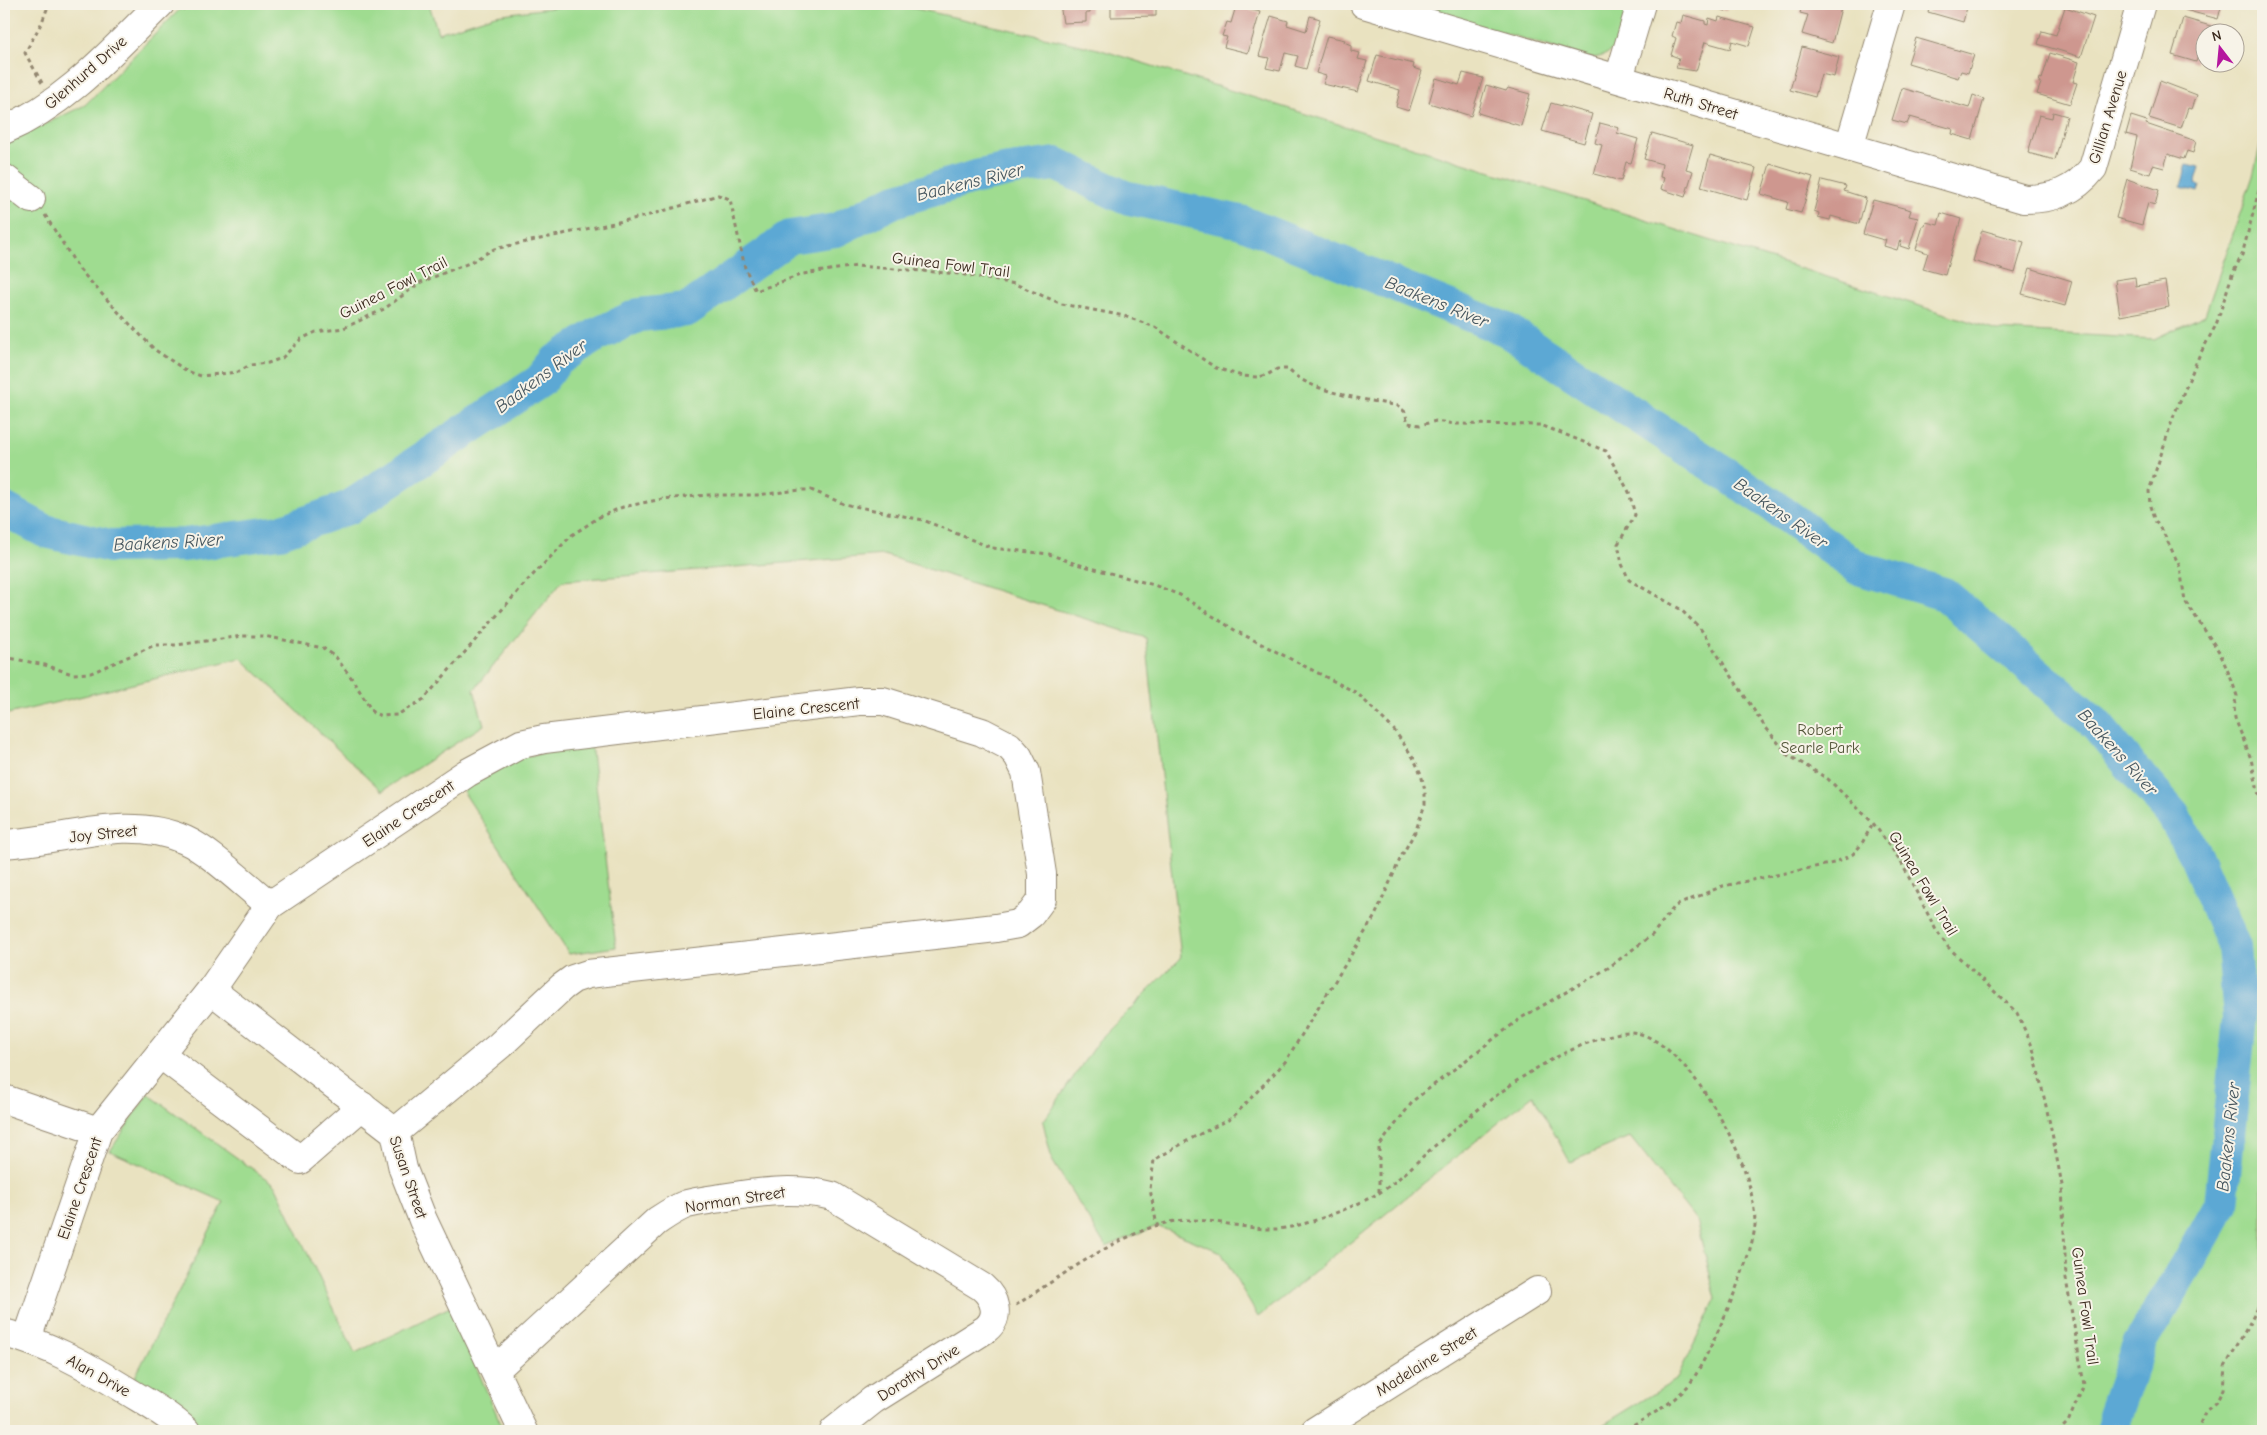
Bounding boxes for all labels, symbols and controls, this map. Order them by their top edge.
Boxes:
north arrow [2194,22,2244,72]
text: N [2210,27,2223,45]
street label: Glenhurd Drive [41,32,130,113]
street label: Gillian Avenue [2085,68,2131,166]
street label: Ruth Street [1662,84,1740,124]
water label: Baakens River [914,159,1027,206]
street label: Guinea Fowl Trail [891,249,1011,281]
street label: Guinea Fowl Trail [337,253,450,323]
water label: Baakens River [1382,272,1492,333]
water label: Baakens River [491,335,592,418]
water label: Baakens River [1730,473,1832,554]
water label: Baakens River [113,529,224,556]
street label: Elaine Crescent [752,694,861,724]
water label: Baakens River [2073,705,2163,801]
park label: Robert Searle Park [1781,721,1860,757]
street label: Elaine Crescent [359,776,458,851]
street label: Joy Street [68,821,138,847]
street label: Guinea Fowl Trail [1885,828,1961,939]
water label: Baakens River [2212,1081,2245,1193]
street label: Elaine Crescent [54,1134,106,1242]
street label: Susan Street [386,1134,431,1221]
street label: Norman Street [684,1183,787,1217]
street label: Guinea Fowl Trail [2068,1246,2102,1366]
street label: Madelaine Street [1373,1323,1481,1400]
street label: Dorothy Drive [874,1341,963,1405]
street label: Alan Drive [64,1351,133,1401]

